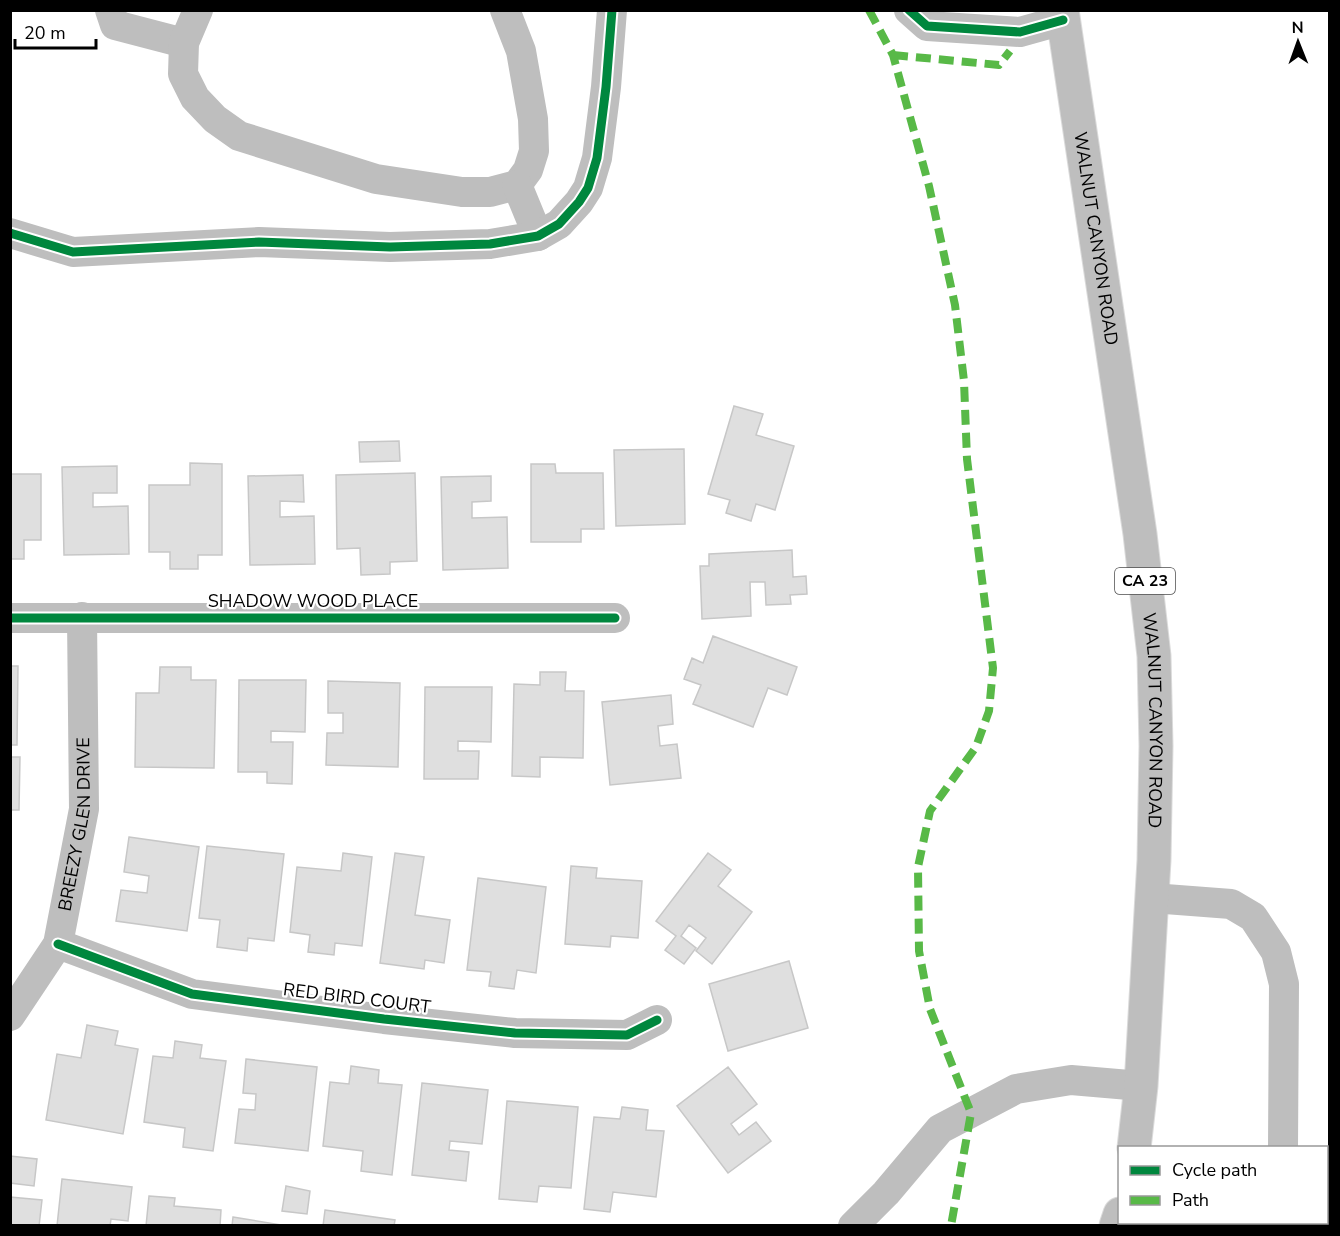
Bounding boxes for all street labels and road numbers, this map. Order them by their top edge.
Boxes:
street label: WALNUT CANYON ROAD [1068,130,1124,347]
road number: CA 23 [1115,568,1175,594]
street label: SHADOW WOOD PLACE [208,589,418,613]
street label: WALNUT CANYON ROAD [1137,612,1168,828]
street label: BREEZY GLEN DRIVE [53,737,96,913]
street label: RED BIRD COURT [282,977,432,1019]

